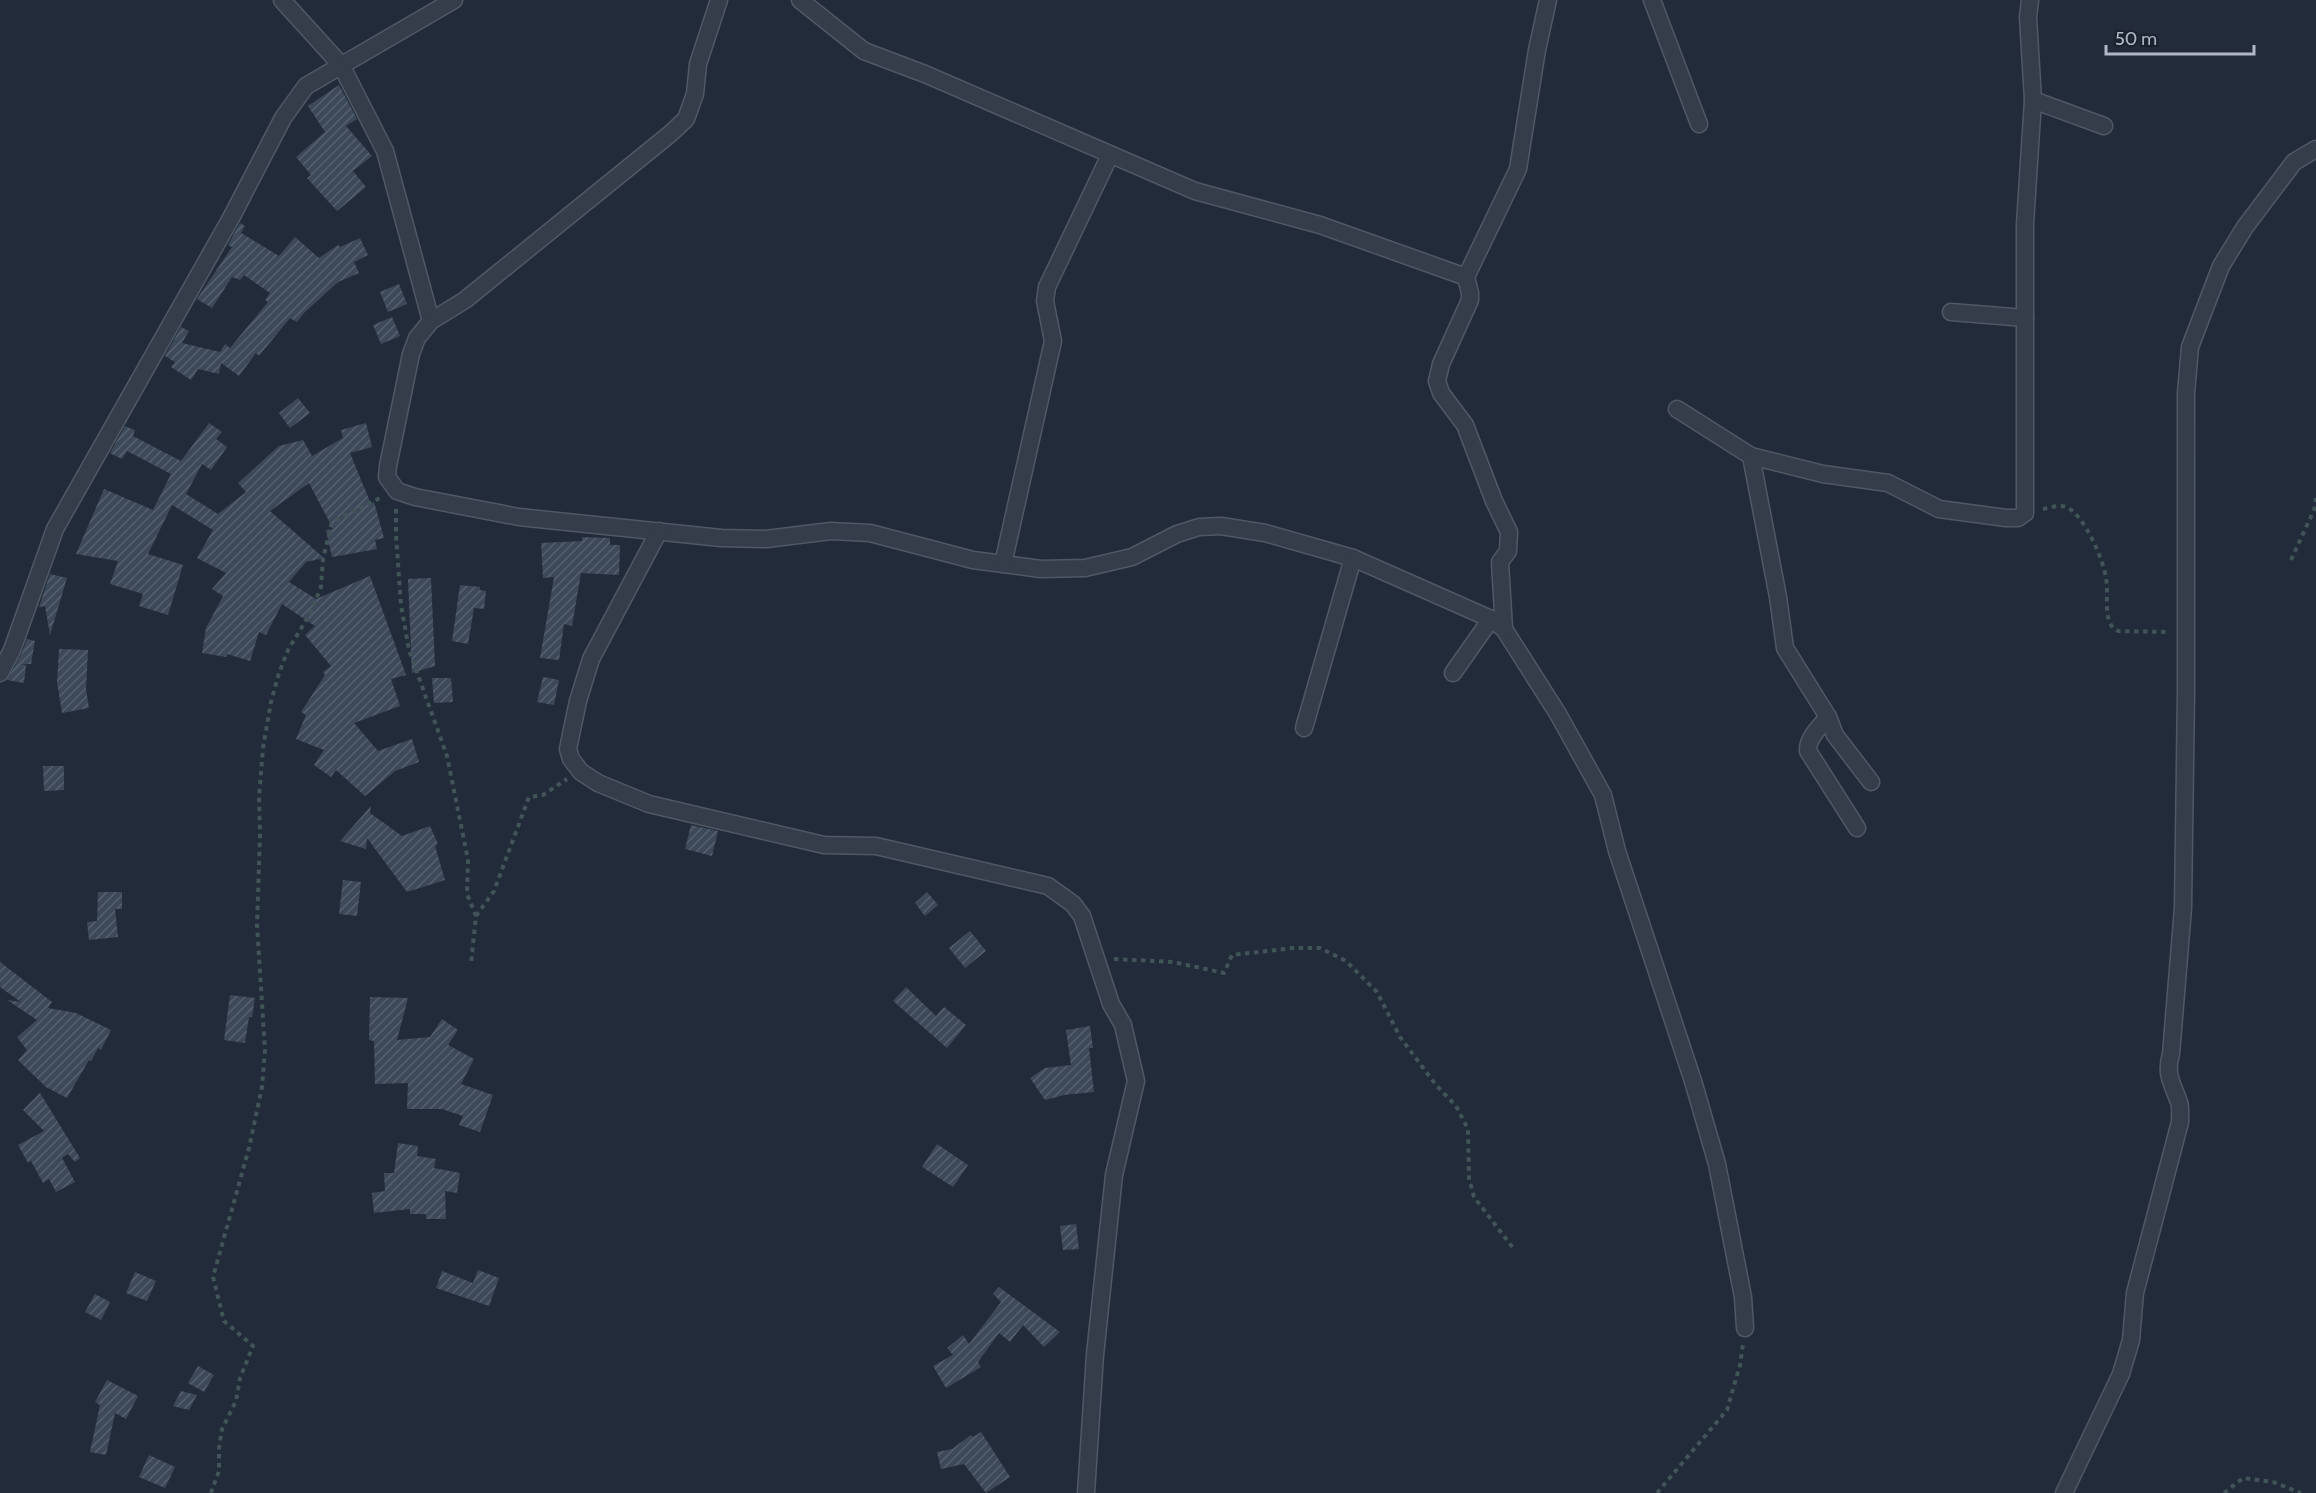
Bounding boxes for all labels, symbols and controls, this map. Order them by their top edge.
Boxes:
scale bar [2106,18,2254,56]
text: 50 m [2115,28,2157,50]

